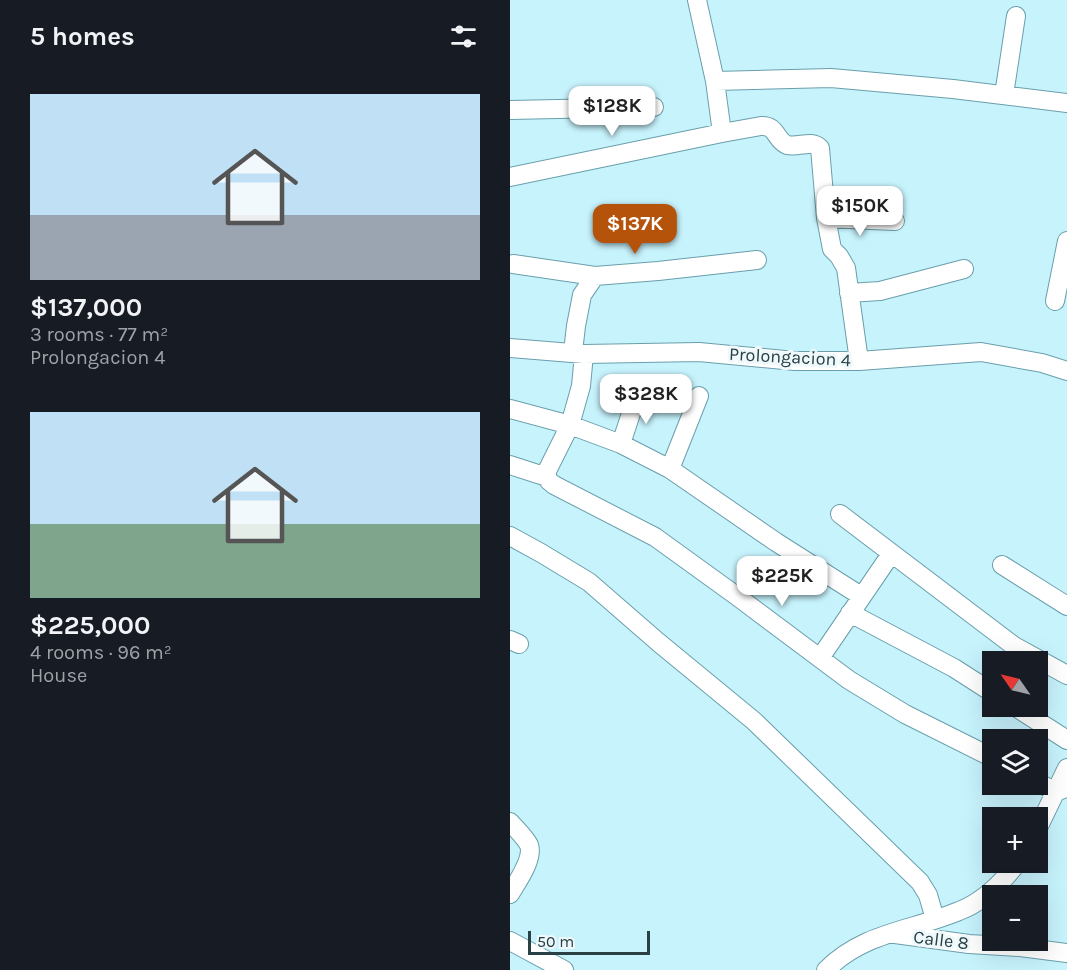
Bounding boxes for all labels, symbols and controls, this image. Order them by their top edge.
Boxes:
icon: filters [447,20,480,53]
text: 5 homes [30,21,135,52]
pin: $128K [570,86,654,137]
text: $128K [582,94,642,117]
icon: home [201,133,309,241]
pin: $150K [818,186,902,237]
text: $150K [831,194,889,217]
pin: $137K [593,204,677,255]
text: $137K [607,212,663,235]
text: $137,000 [30,292,142,323]
text: 3 rooms · 77 m² [30,323,168,346]
street label: Prolongacion 4 [729,343,851,371]
text: Prolongacion 4 [30,346,165,369]
pin: $328K [604,374,688,425]
text: $328K [614,382,678,405]
icon: home [201,451,309,559]
pin: $225K [740,556,824,607]
text: $225K [751,564,813,587]
text: $225,000 [30,610,150,641]
text: 4 rooms · 96 m² [30,641,172,664]
north arrow [982,651,1048,717]
map controls [982,651,1048,951]
text: House [30,664,87,687]
button: layers [982,729,1048,795]
button: + [982,807,1048,873]
button: − [982,885,1048,951]
street label: Calle 8 [912,926,970,954]
scale bar [528,928,650,956]
text: 50 m [537,932,574,951]

